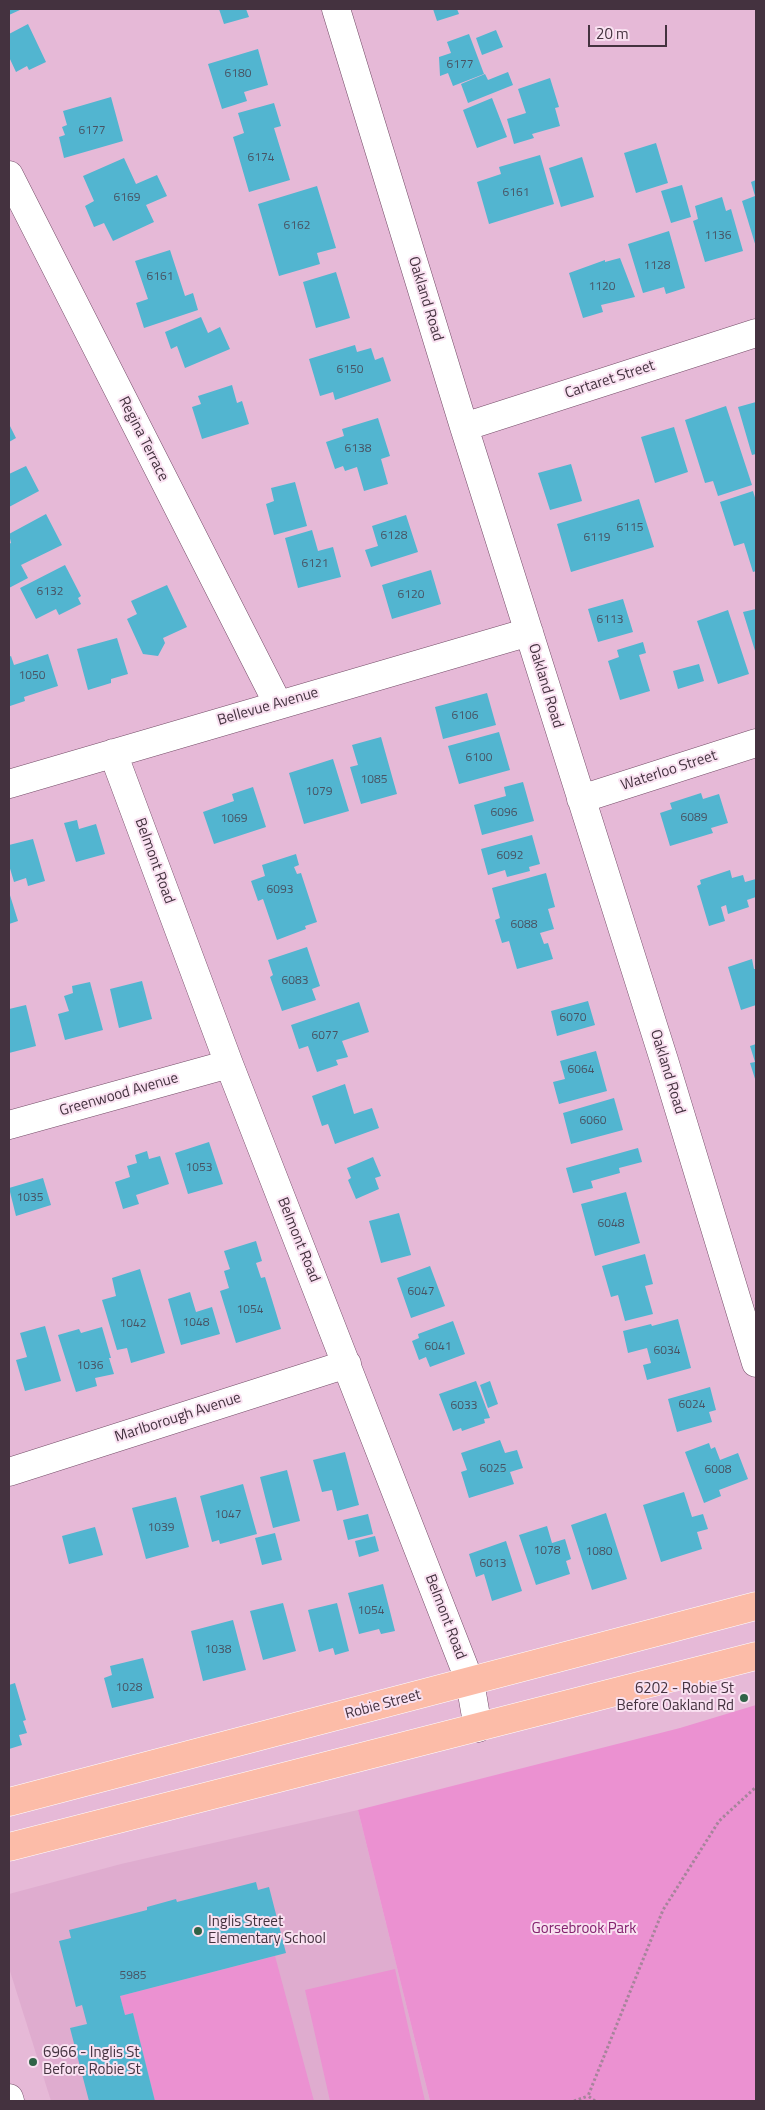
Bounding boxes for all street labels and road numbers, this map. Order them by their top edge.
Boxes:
street label: Oakland Road [404,255,446,343]
street label: Cartaret Street [563,357,657,403]
street label: Regina Terrace [114,394,172,484]
street label: Oakland Road [524,642,566,730]
street label: Bellevue Avenue [215,684,321,730]
street label: Waterloo Street [619,747,719,795]
street label: Belmont Road [130,816,178,906]
street label: Oakland Road [646,1028,688,1116]
street label: Greenwood Avenue [58,1069,180,1121]
street label: Belmont Road [273,1195,323,1285]
street label: Marlborough Avenue [113,1389,243,1447]
street label: Belmont Road [421,1572,469,1662]
street label: Robie Street [343,1686,423,1724]

